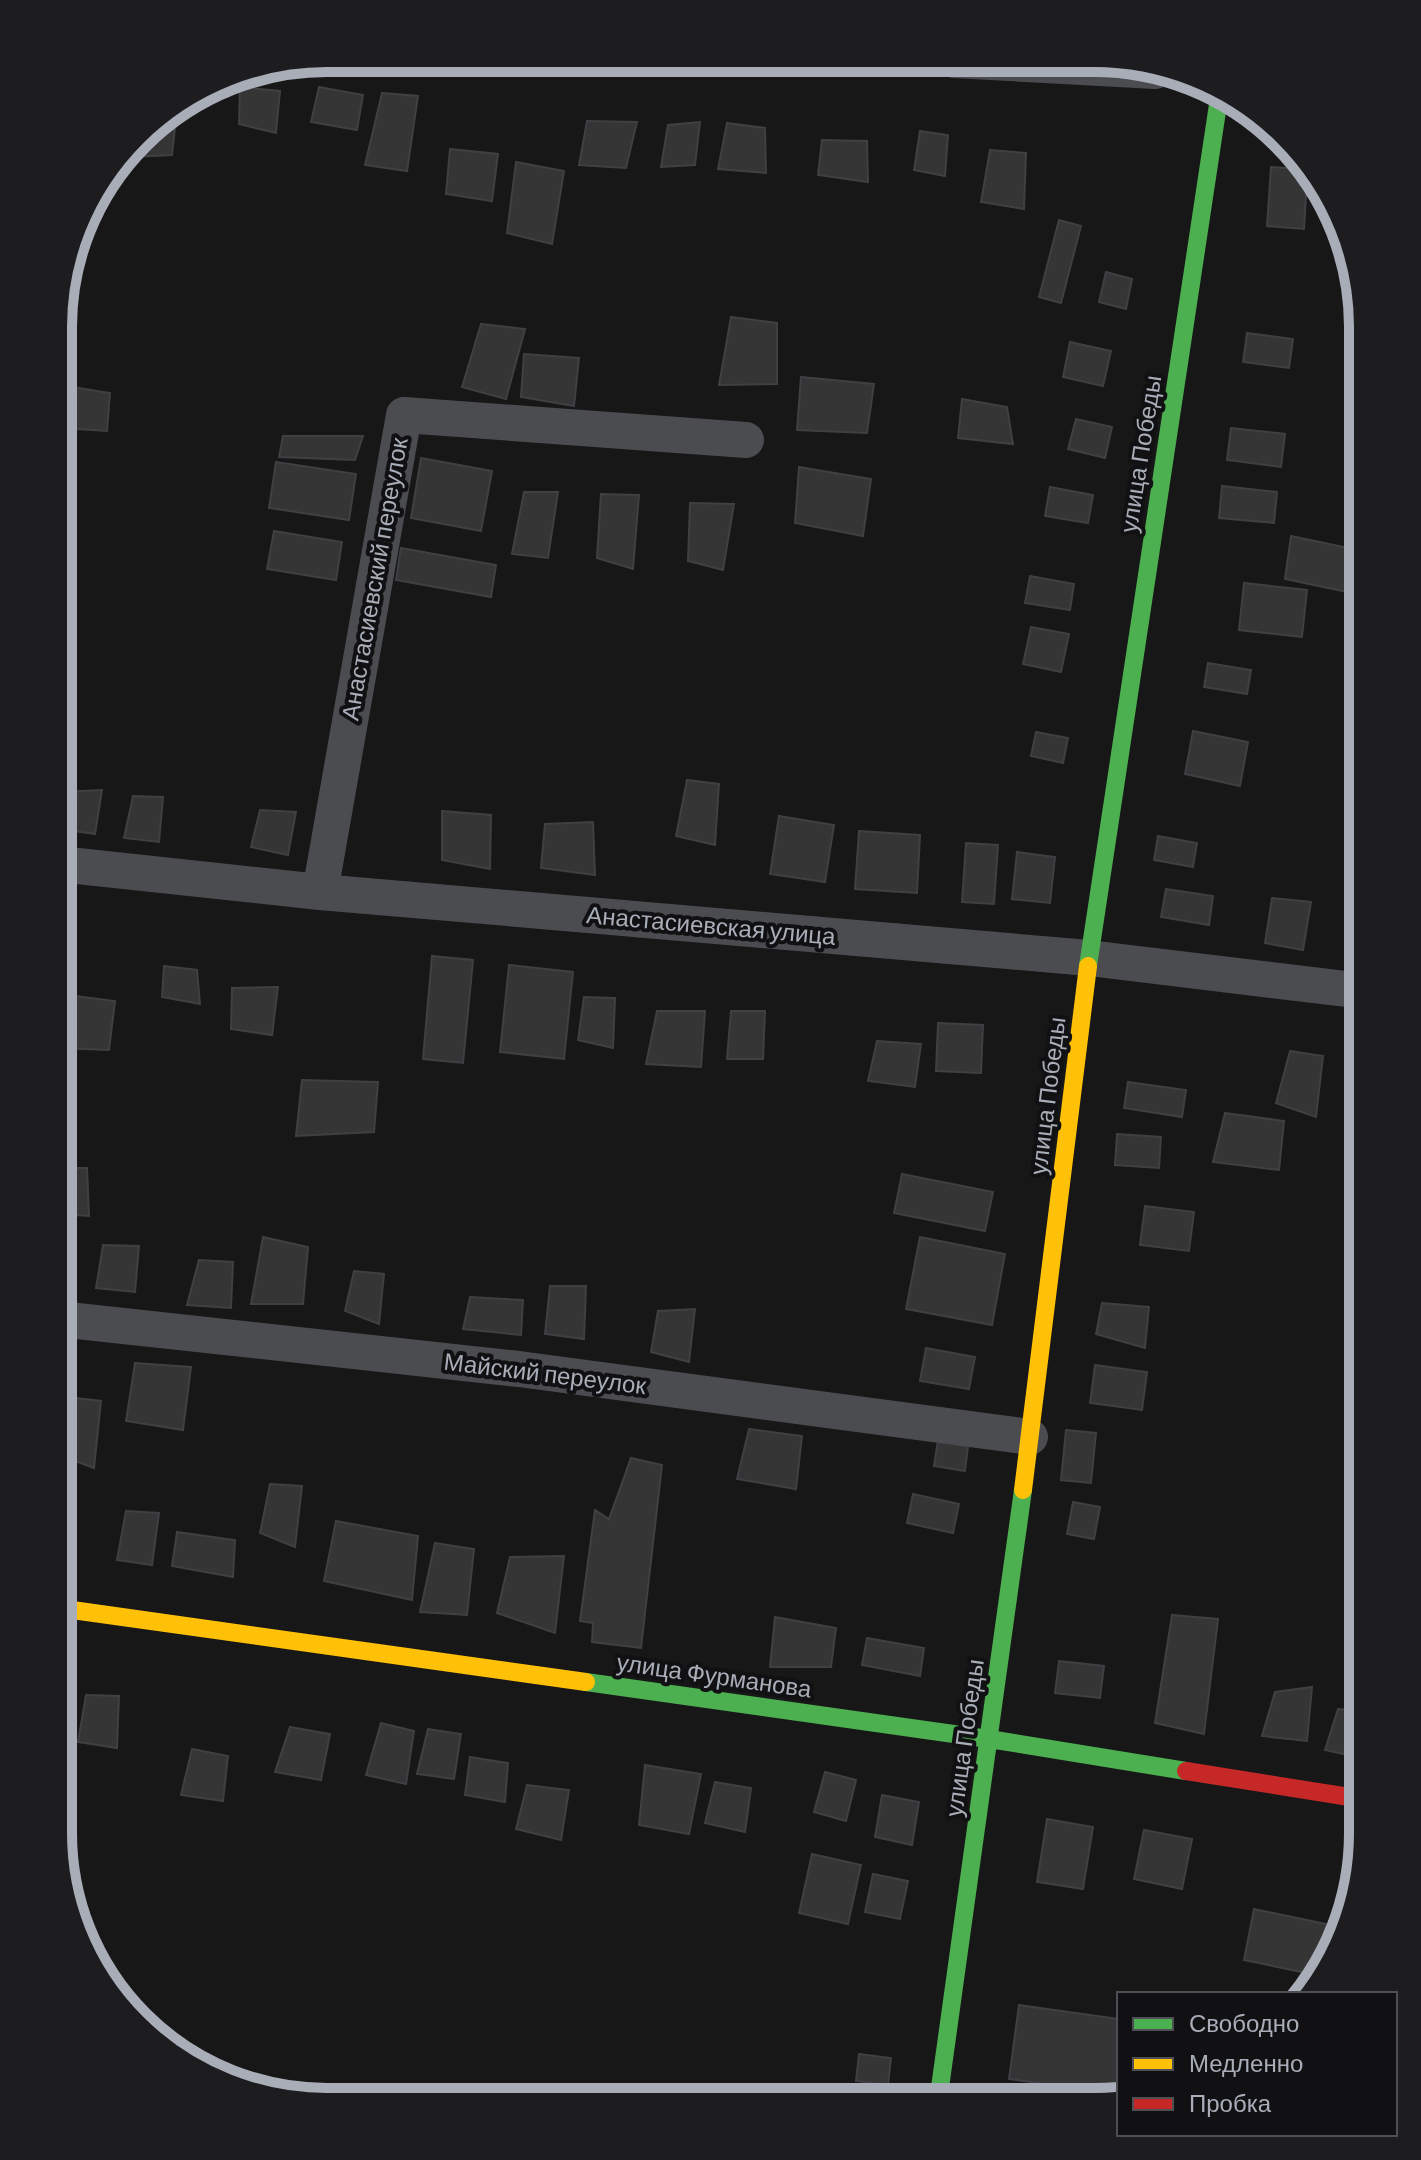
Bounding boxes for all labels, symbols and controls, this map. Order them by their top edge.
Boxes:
street label: улица Победы [1113,373,1166,535]
street label: Анастасиевский переулок [334,435,413,722]
street label: Анастасиевская улица [585,899,838,950]
street label: улица Победы [1022,1015,1071,1176]
street label: Майский переулок [442,1346,648,1399]
street label: улица Фурманова [615,1646,814,1703]
street label: улица Победы [938,1657,989,1819]
legend [1117,1992,1397,2136]
text: Свободно [1189,2008,1299,2037]
text: Медленно [1189,2048,1303,2077]
text: Пробка [1189,2088,1272,2117]

